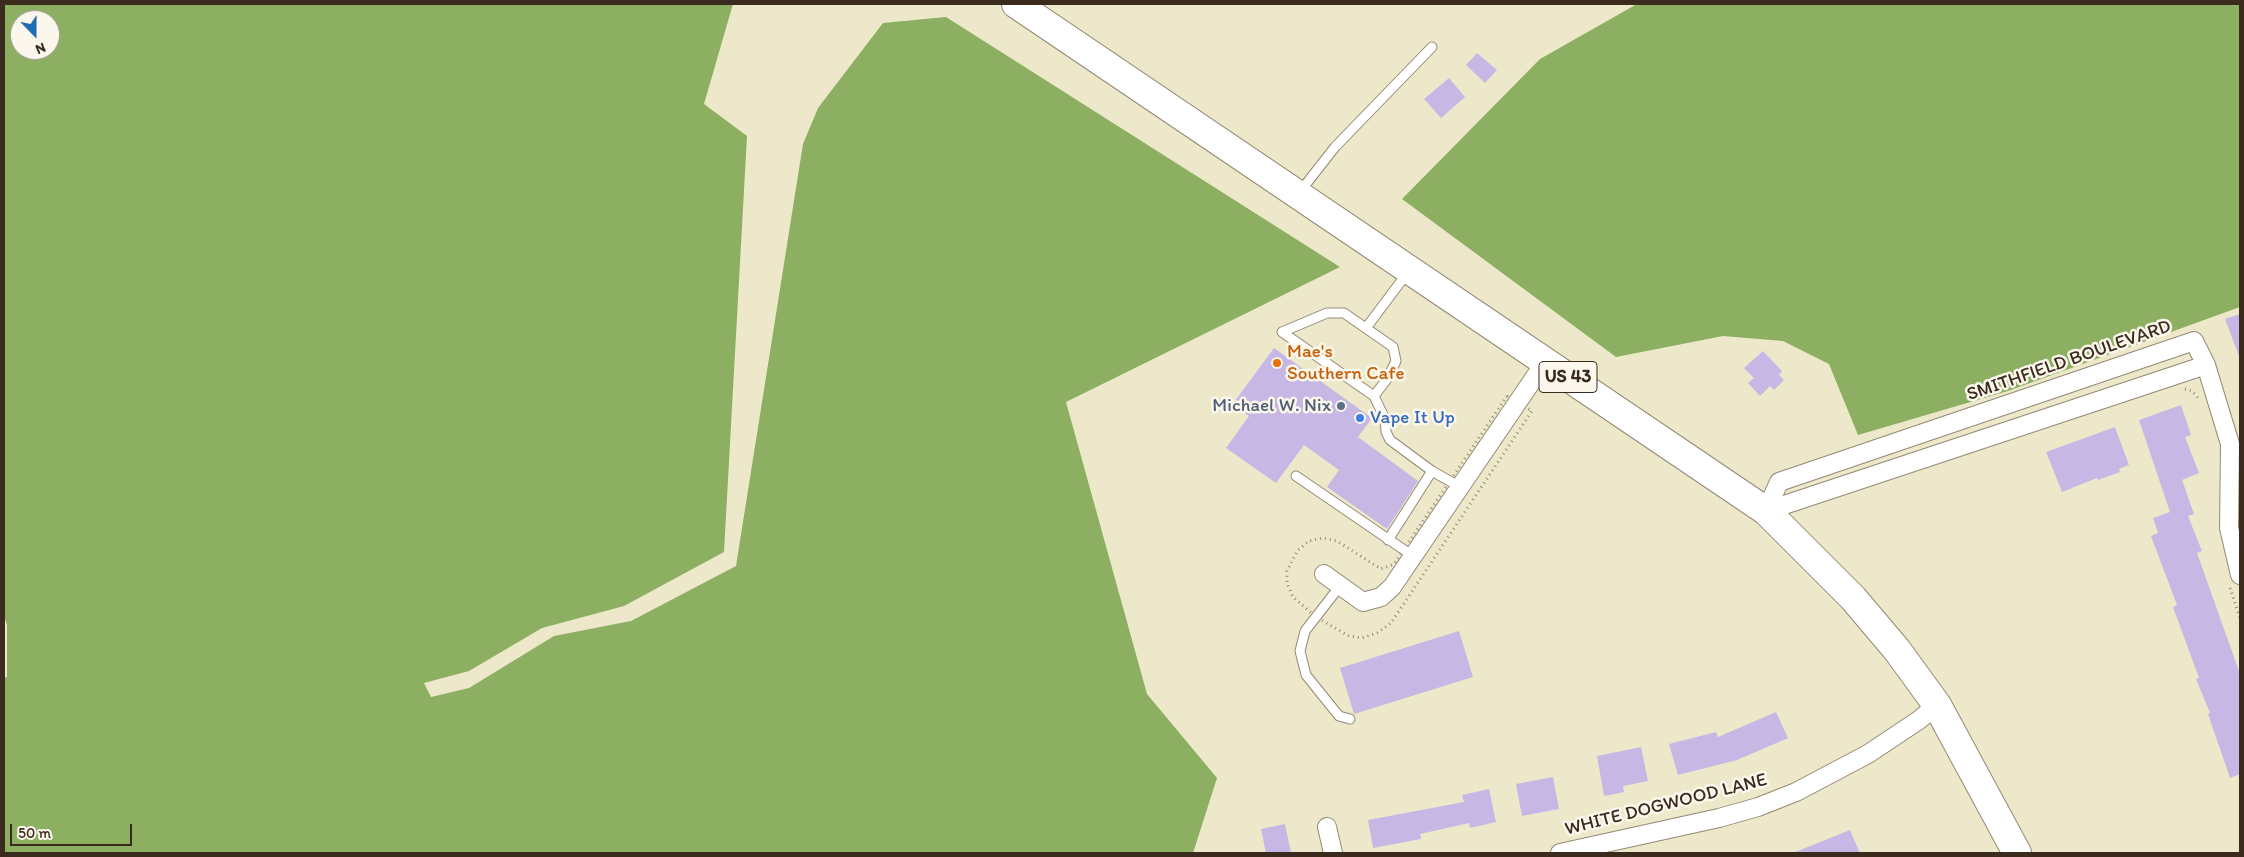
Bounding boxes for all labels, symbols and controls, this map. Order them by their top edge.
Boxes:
north arrow [10,10,60,60]
text: N [33,39,48,58]
street label: SMITHFIELD BOULEVARD [1964,315,2174,407]
place label: Mae's Southern Cafe [1287,341,1405,385]
marker: Mae's Southern Cafe [1271,357,1283,369]
road number: US 43 [1539,362,1597,392]
place label: Michael W. Nix [1212,395,1331,417]
marker: Michael W. Nix [1335,400,1347,412]
place label: Vape It Up [1370,407,1455,429]
marker: Vape It Up [1354,412,1366,424]
street label: WHITE DOGWOOD LANE [1563,769,1769,841]
scale bar [12,814,135,846]
text: 50 m [18,824,51,842]

